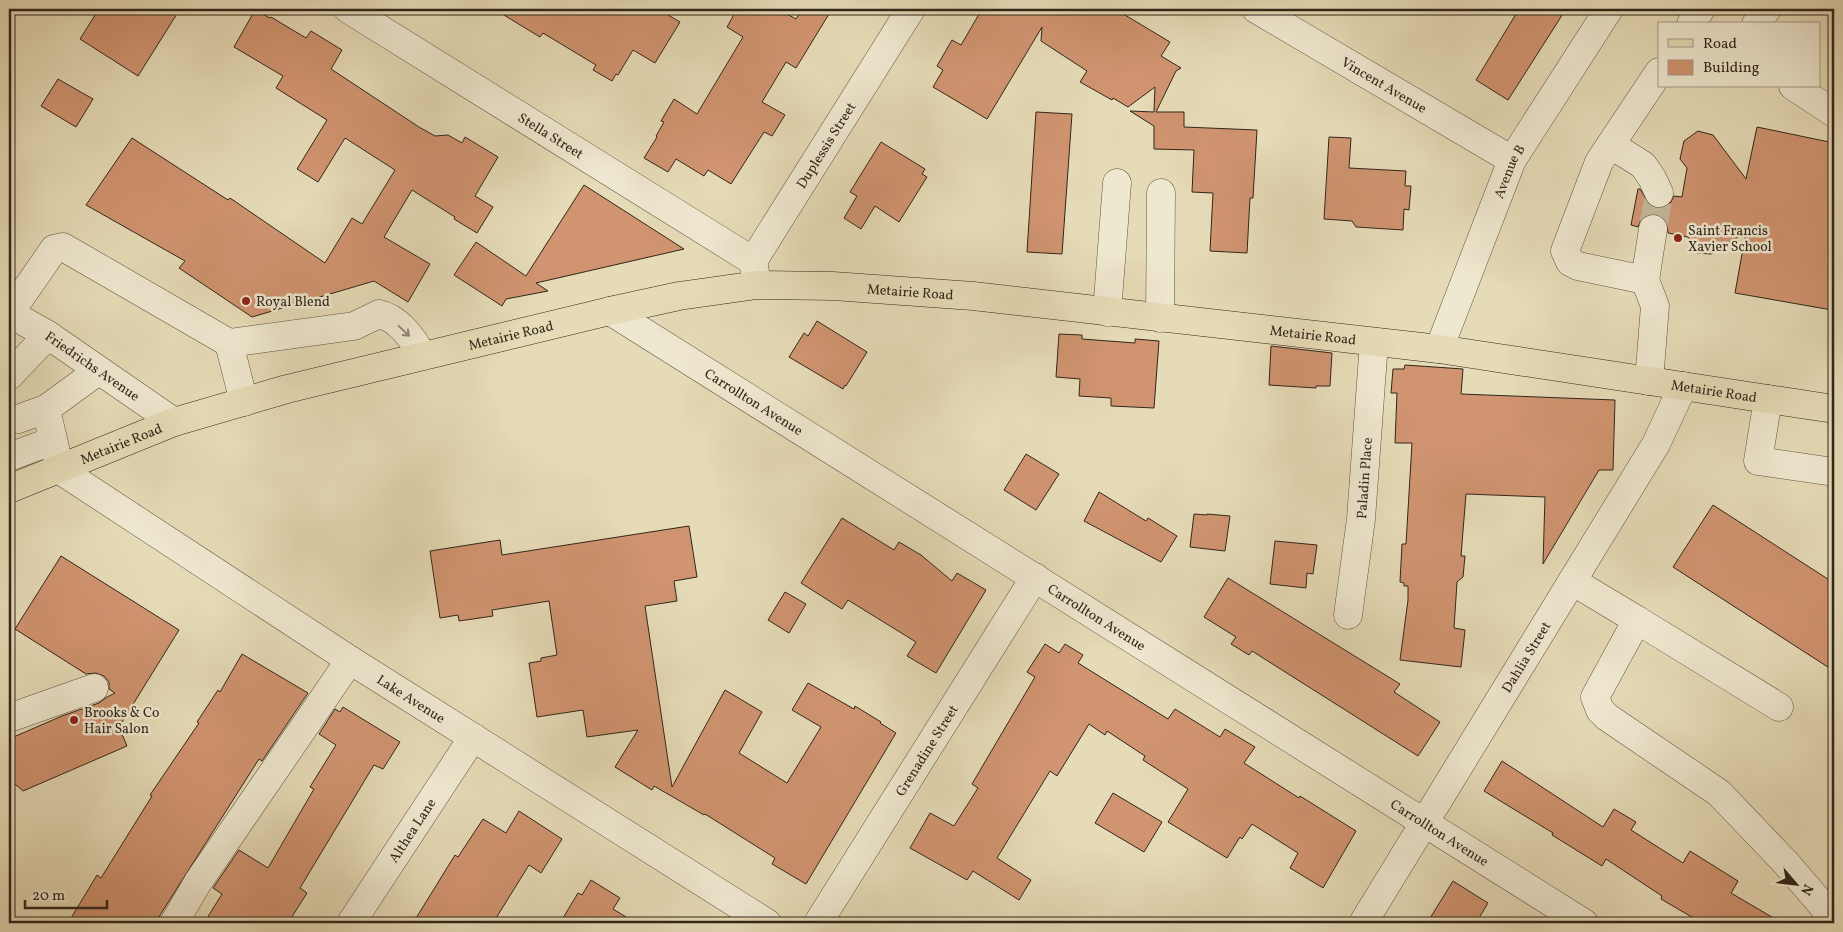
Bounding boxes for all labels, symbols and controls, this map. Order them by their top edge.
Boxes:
legend [1658,22,1820,88]
text: Road [1703,34,1737,55]
street label: Vincent Avenue [1337,53,1430,119]
text: Building [1703,58,1760,79]
street label: Duplessis Street [793,99,861,193]
street label: Stella Street [514,109,587,164]
street label: Avenue B [1490,141,1530,202]
place label: Saint Francis Xavier School [1688,222,1772,257]
marker: Saint Francis Xavier School [1672,232,1684,244]
street label: Metairie Road [866,280,954,306]
place label: Royal Blend [256,293,330,312]
marker: Royal Blend [240,295,252,307]
street label: Metairie Road [467,317,556,356]
street label: Metairie Road [1269,322,1357,351]
one-way arrow [398,325,411,337]
street label: Friedrichs Avenue [41,328,143,407]
street label: Carrollton Avenue [700,365,806,441]
street label: Metairie Road [1669,376,1758,408]
street label: Metairie Road [78,420,166,470]
street label: Paladin Place [1353,436,1378,520]
street label: Carrollton Avenue [1043,580,1149,656]
street label: Dahlia Street [1498,618,1556,697]
street label: Lake Avenue [372,671,449,729]
street label: Grenadine Street [892,701,964,800]
place label: Brooks & Co Hair Salon [84,704,160,739]
marker: Brooks & Co Hair Salon [68,714,80,726]
street label: Althea Lane [385,795,441,867]
street label: Carrollton Avenue [1386,796,1492,872]
north arrow [1770,860,1820,910]
scale bar [25,877,108,909]
text: N [1795,880,1817,898]
text: 20 m [32,886,65,907]

